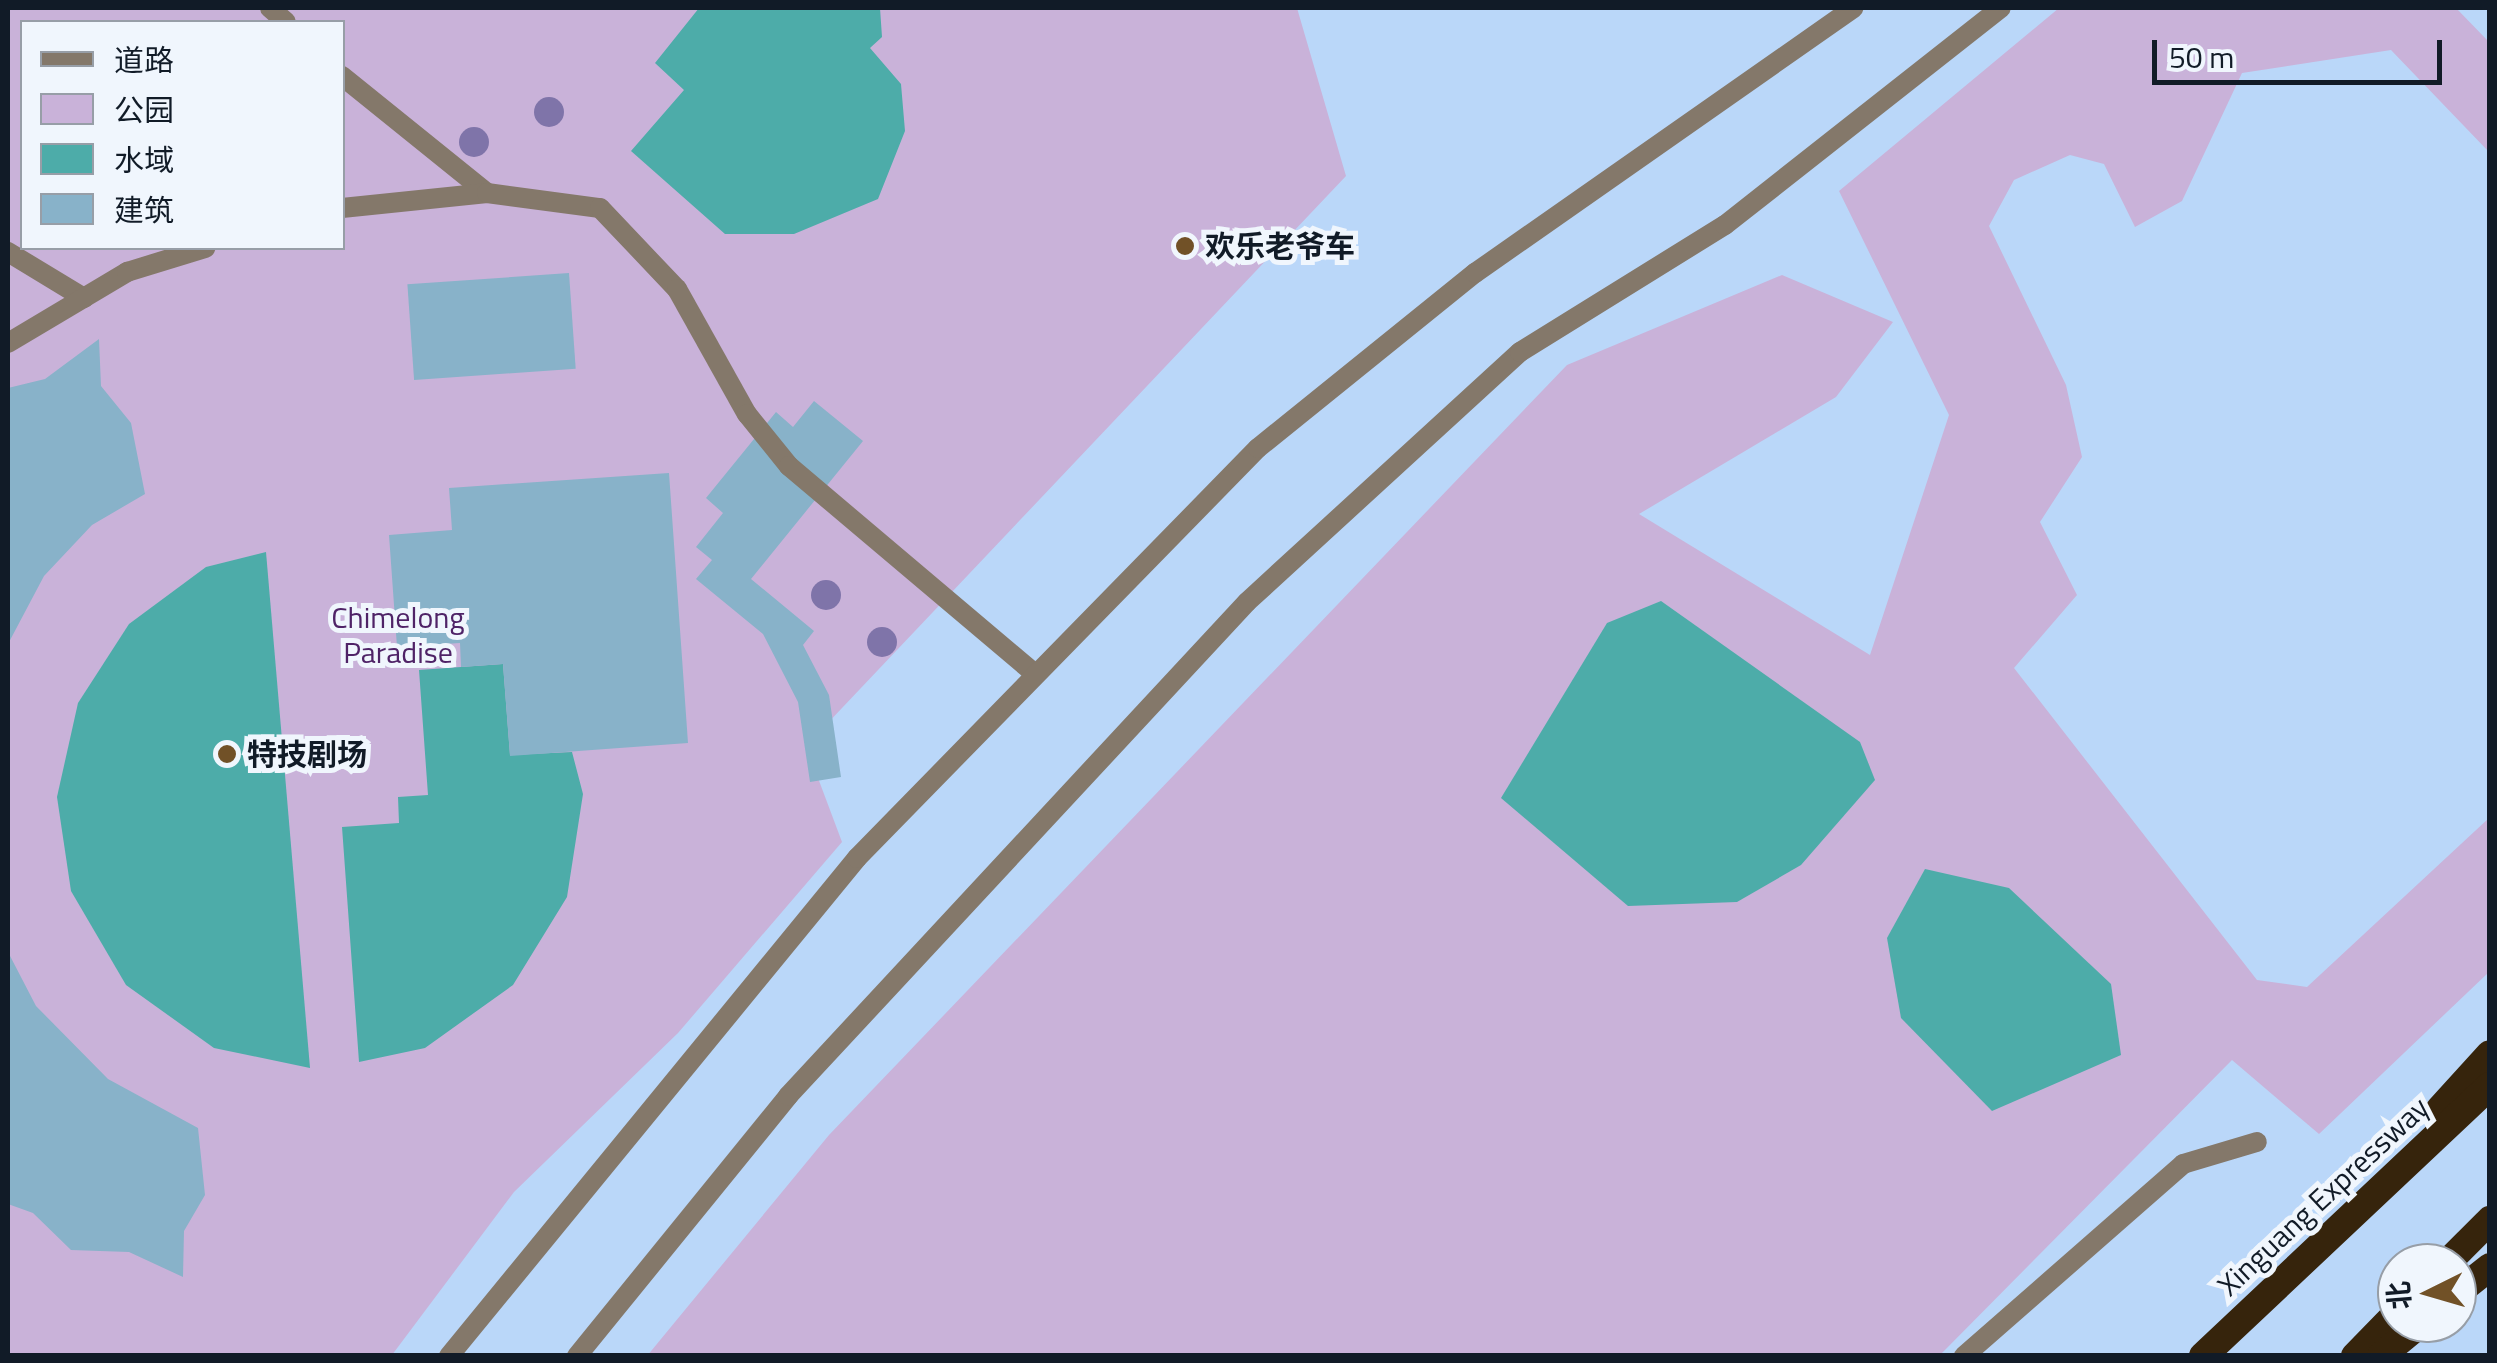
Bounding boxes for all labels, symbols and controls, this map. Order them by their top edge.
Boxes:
legend [20,20,345,250]
scale bar [2157,20,2447,82]
text: 50 m [2169,34,2234,80]
text: 道路 [114,37,174,83]
text: 公园 [114,87,174,133]
text: 水域 [114,137,174,183]
text: 建筑 [114,187,174,233]
place label: 欢乐老爷车 [1205,228,1355,264]
marker: 欢乐老爷车 [1174,235,1196,257]
park label: Chimelong Paradise [331,599,465,670]
place label: 特技剧场 [247,736,367,772]
marker: 特技剧场 [216,743,238,765]
street label: Xinguang Expressway [2210,1089,2436,1303]
north arrow [2377,1243,2477,1343]
text: 北 [2376,1280,2421,1311]

